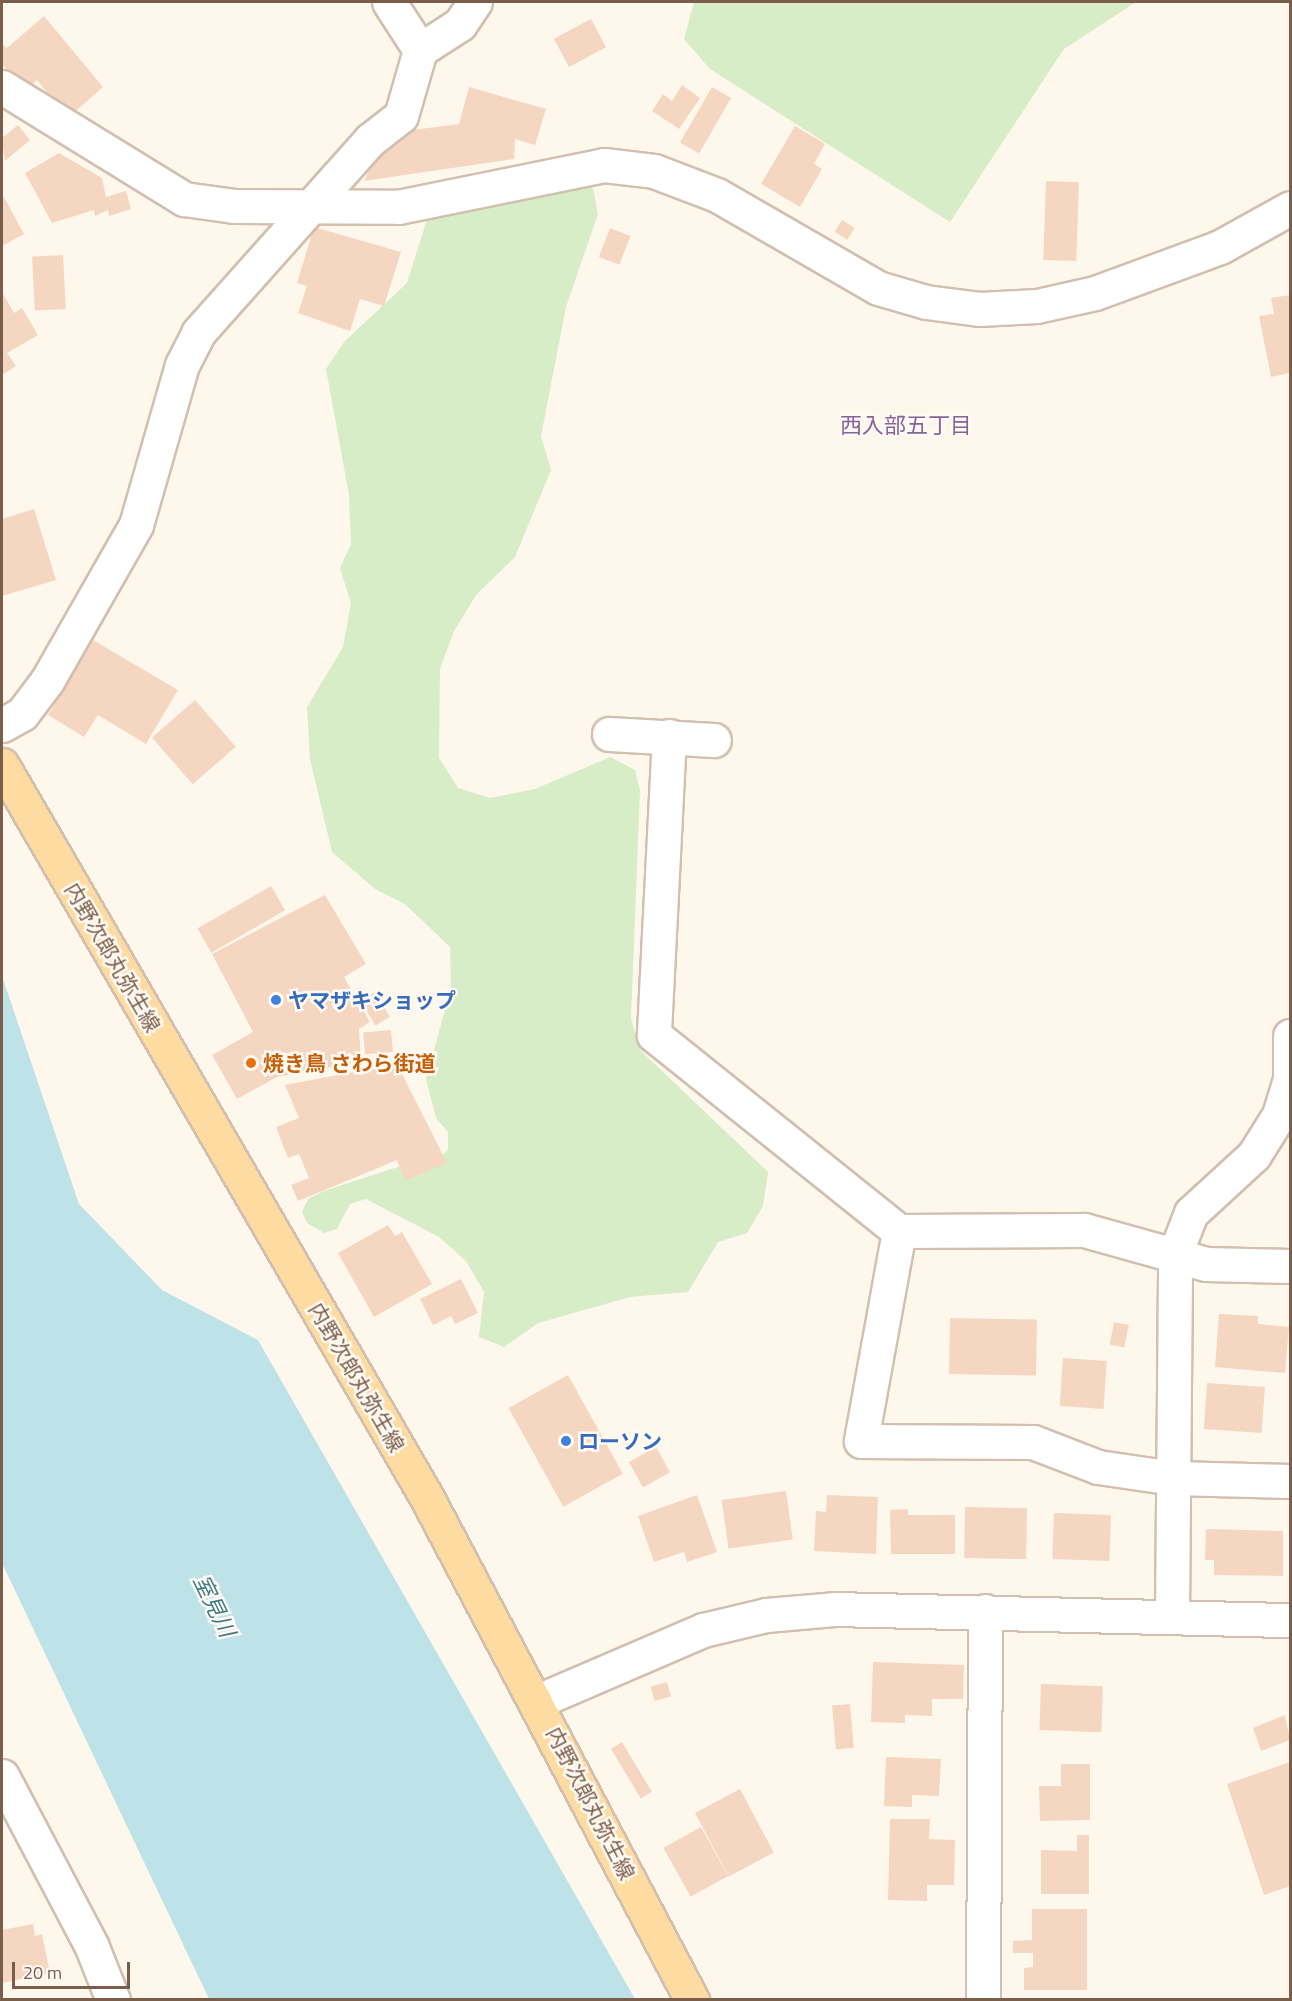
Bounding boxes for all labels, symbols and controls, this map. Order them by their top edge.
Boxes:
district label: 西入部五丁目 [840,413,972,439]
street label: 内野次郎丸弥生線 [60,878,166,1036]
place label: ヤマザキショップ [288,987,456,1013]
marker: ヤマザキショップ [269,993,283,1007]
place label: 焼き鳥 さわら街道 [263,1050,436,1076]
marker: 焼き鳥 さわら街道 [244,1056,258,1070]
street label: 内野次郎丸弥生線 [304,1298,410,1456]
place label: ローソン [578,1428,662,1454]
marker: ローソン [559,1434,573,1448]
water label: 室見川 [188,1571,240,1641]
street label: 内野次郎丸弥生線 [542,1722,640,1884]
scale bar [15,1950,134,1988]
text: 20 m [23,1959,62,1986]

